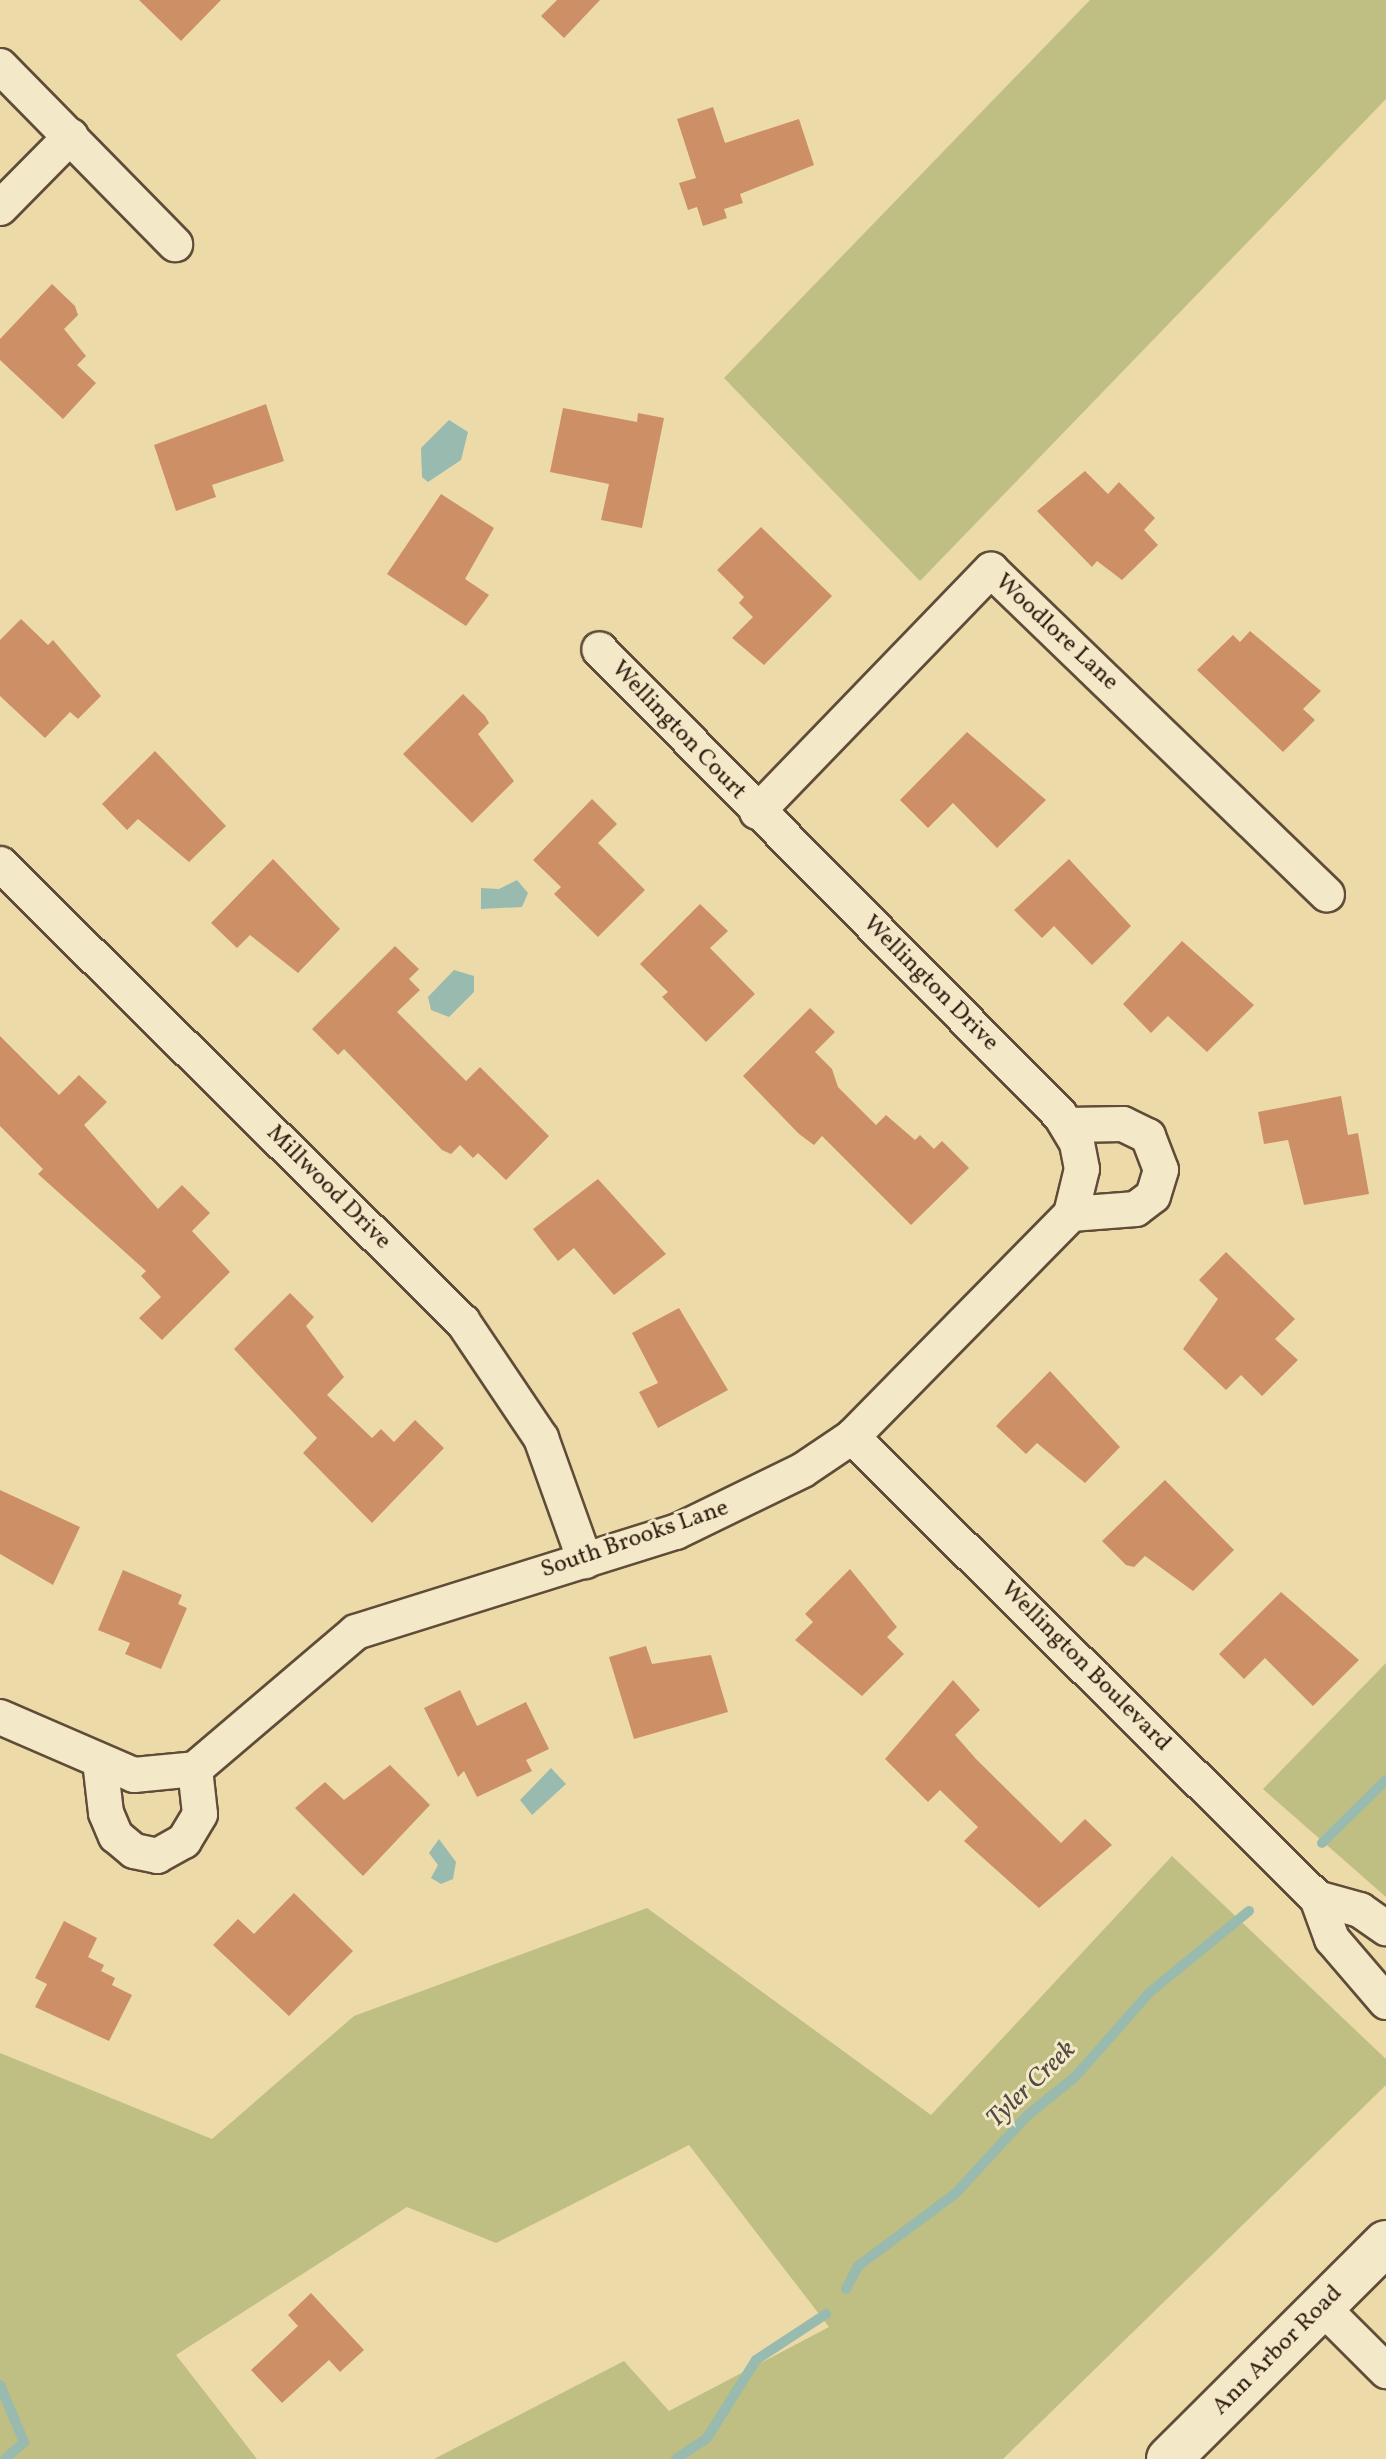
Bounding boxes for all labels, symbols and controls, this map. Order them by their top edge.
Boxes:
street label: Woodlore Lane [988,568,1124,698]
street label: Wellington Court [604,655,752,807]
street label: Wellington Drive [856,910,1004,1058]
street label: Millwood Drive [260,1120,396,1256]
street label: South Brooks Lane [537,1494,733,1586]
street label: Wellington Boulevard [994,1576,1176,1758]
water label: Tyler Creek [981,2035,1083,2135]
street label: Ann Arbor Road [1207,2280,1349,2422]

